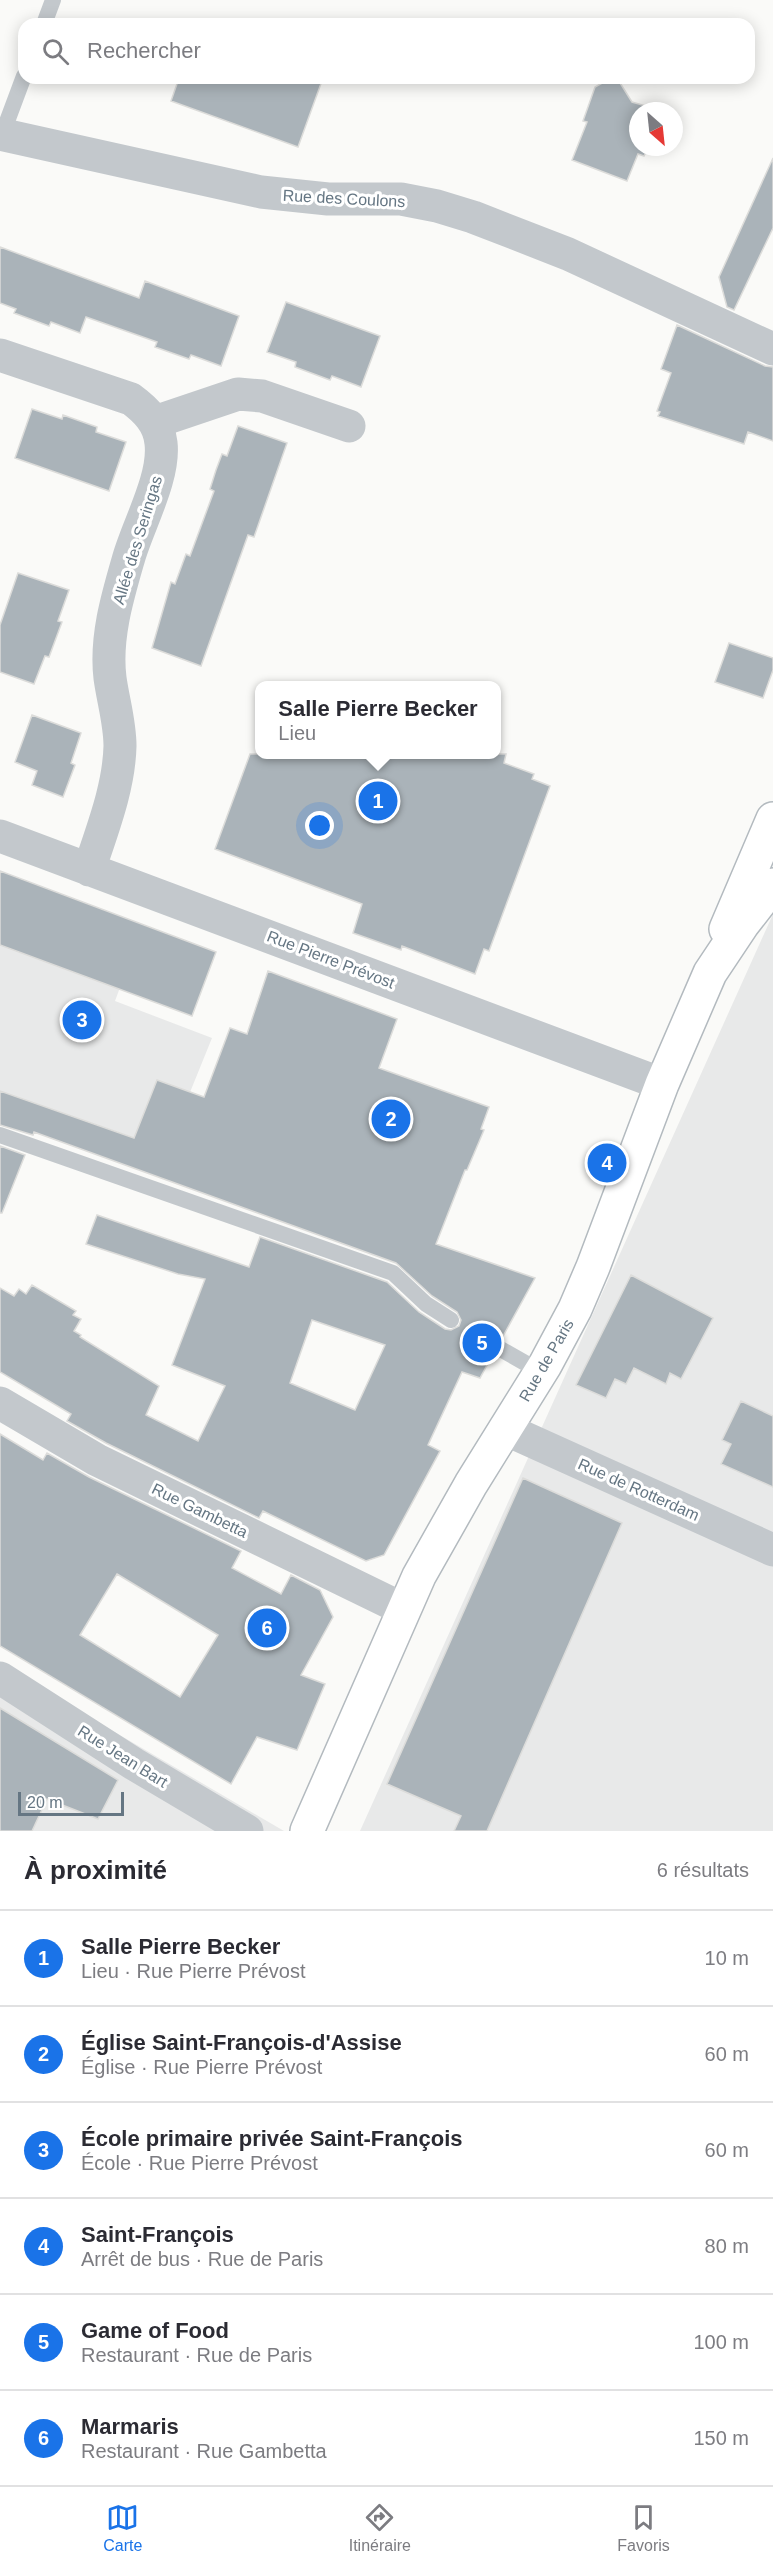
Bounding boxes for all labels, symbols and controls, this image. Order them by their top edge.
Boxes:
search box [18,18,755,84]
icon: search [39,35,72,68]
text: Rechercher [87,38,201,63]
north arrow [629,102,683,156]
street label: Rue des Coulons [282,187,406,210]
street label: Allée des Seringas [110,474,165,606]
popup [255,681,501,759]
text: Salle Pierre Becker [278,696,478,721]
text: Lieu [278,722,316,744]
pin: 1 [358,778,398,824]
your location [305,811,334,840]
street label: Rue Pierre Prévost [265,927,397,992]
pin: 3 [62,998,101,1042]
pin: 2 [372,1096,410,1142]
pin: 4 [588,1140,626,1186]
street label: Rue de Paris [516,1316,577,1405]
pin: 5 [462,1320,502,1366]
street label: Rue de Rotterdam [576,1455,702,1524]
street label: Rue Gambetta [149,1480,250,1541]
pin: 6 [248,1606,286,1650]
street label: Rue Jean Bart [75,1722,171,1791]
scale bar [18,1789,124,1816]
text: 20 m [27,1794,63,1811]
text: À proximité [24,1855,167,1885]
text: 6 résultats [657,1859,749,1881]
text: Salle Pierre Becker [81,1934,280,1959]
text: 1 [38,1947,49,1969]
text: 10 m [705,1947,749,1969]
text: Lieu · Rue Pierre Prévost [81,1960,306,1982]
text: Église Saint-François-d'Assise [81,2030,402,2055]
text: 2 [38,2043,49,2065]
text: 60 m [705,2043,749,2065]
text: Église · Rue Pierre Prévost [81,2056,322,2078]
text: École primaire privée Saint-François [81,2126,462,2151]
text: 3 [38,2139,49,2161]
text: 60 m [705,2139,749,2161]
text: École · Rue Pierre Prévost [81,2152,318,2174]
text: Saint-François [81,2222,234,2247]
text: 4 [38,2235,49,2257]
text: 80 m [705,2235,749,2257]
text: Arrêt de bus · Rue de Paris [81,2248,323,2270]
text: Game of Food [81,2318,229,2343]
text: 5 [38,2331,49,2353]
text: 100 m [693,2331,749,2353]
text: Restaurant · Rue de Paris [81,2344,312,2366]
text: Marmaris [81,2414,179,2439]
text: 6 [38,2427,49,2449]
text: 150 m [693,2427,749,2449]
text: Restaurant · Rue Gambetta [81,2440,327,2462]
tab: Carte [103,2501,142,2555]
tab: Itinéraire [349,2501,411,2555]
tab: Favoris [617,2501,670,2555]

